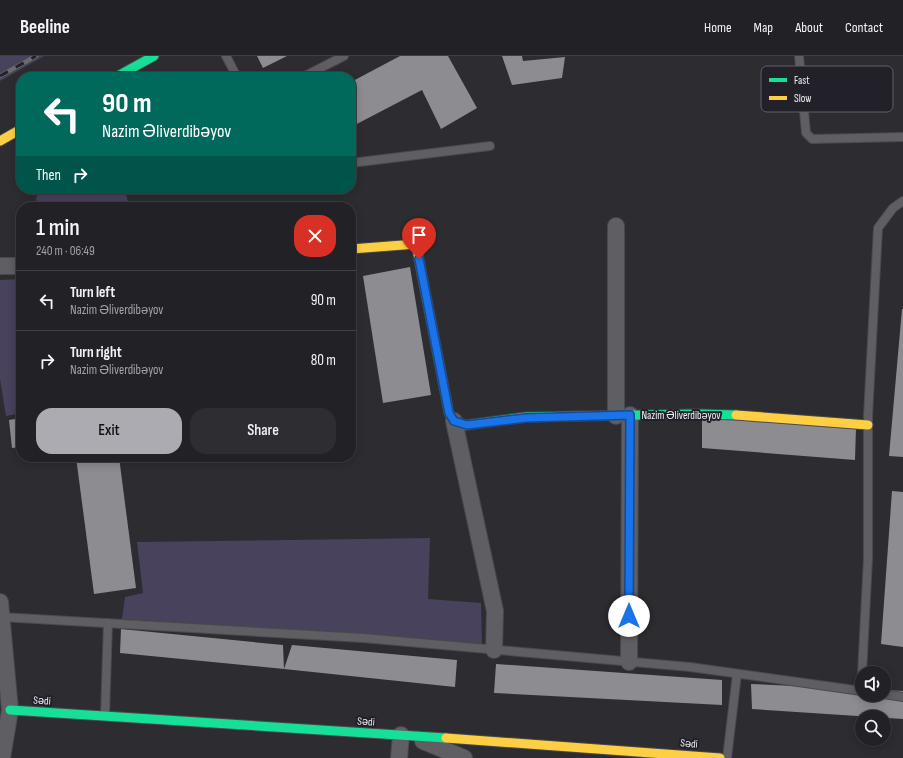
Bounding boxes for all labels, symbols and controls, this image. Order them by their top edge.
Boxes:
text: Beeline [20,16,70,39]
text: Home [704,19,732,36]
text: Map [754,19,773,36]
text: About [795,19,823,36]
text: Contact [845,19,883,36]
legend [761,66,893,112]
text: Fast [794,74,810,87]
text: 90 m [102,87,152,120]
icon: left [36,88,88,140]
text: Slow [794,92,811,105]
text: Nazim Əliverdibəyov [102,121,231,142]
icon: right [69,164,91,186]
text: Then [36,166,61,185]
text: 1 min [36,213,80,242]
button: close [294,215,336,257]
pin [402,218,436,259]
icon: arrive [408,224,430,246]
text: 240 m · 06:49 [36,243,95,259]
text: Turn left [70,283,115,302]
icon: left [36,290,58,312]
text: 90 m [311,291,336,310]
text: Nazim Əliverdibəyov [70,302,163,318]
text: Turn right [70,343,122,362]
icon: right [36,350,58,372]
text: 80 m [311,351,336,370]
text: Nazim Əliverdibəyov [70,362,163,378]
button: Exit [36,408,182,454]
button: Share [190,408,336,454]
street label: Nazim Əliverdibəyov [641,409,721,422]
position arrow [608,595,650,637]
map controls [855,666,891,746]
button: sound [855,666,891,702]
street label: Sədi [33,693,51,708]
button: search [855,710,891,746]
street label: Sədi [357,714,375,729]
street label: Sədi [680,736,698,751]

